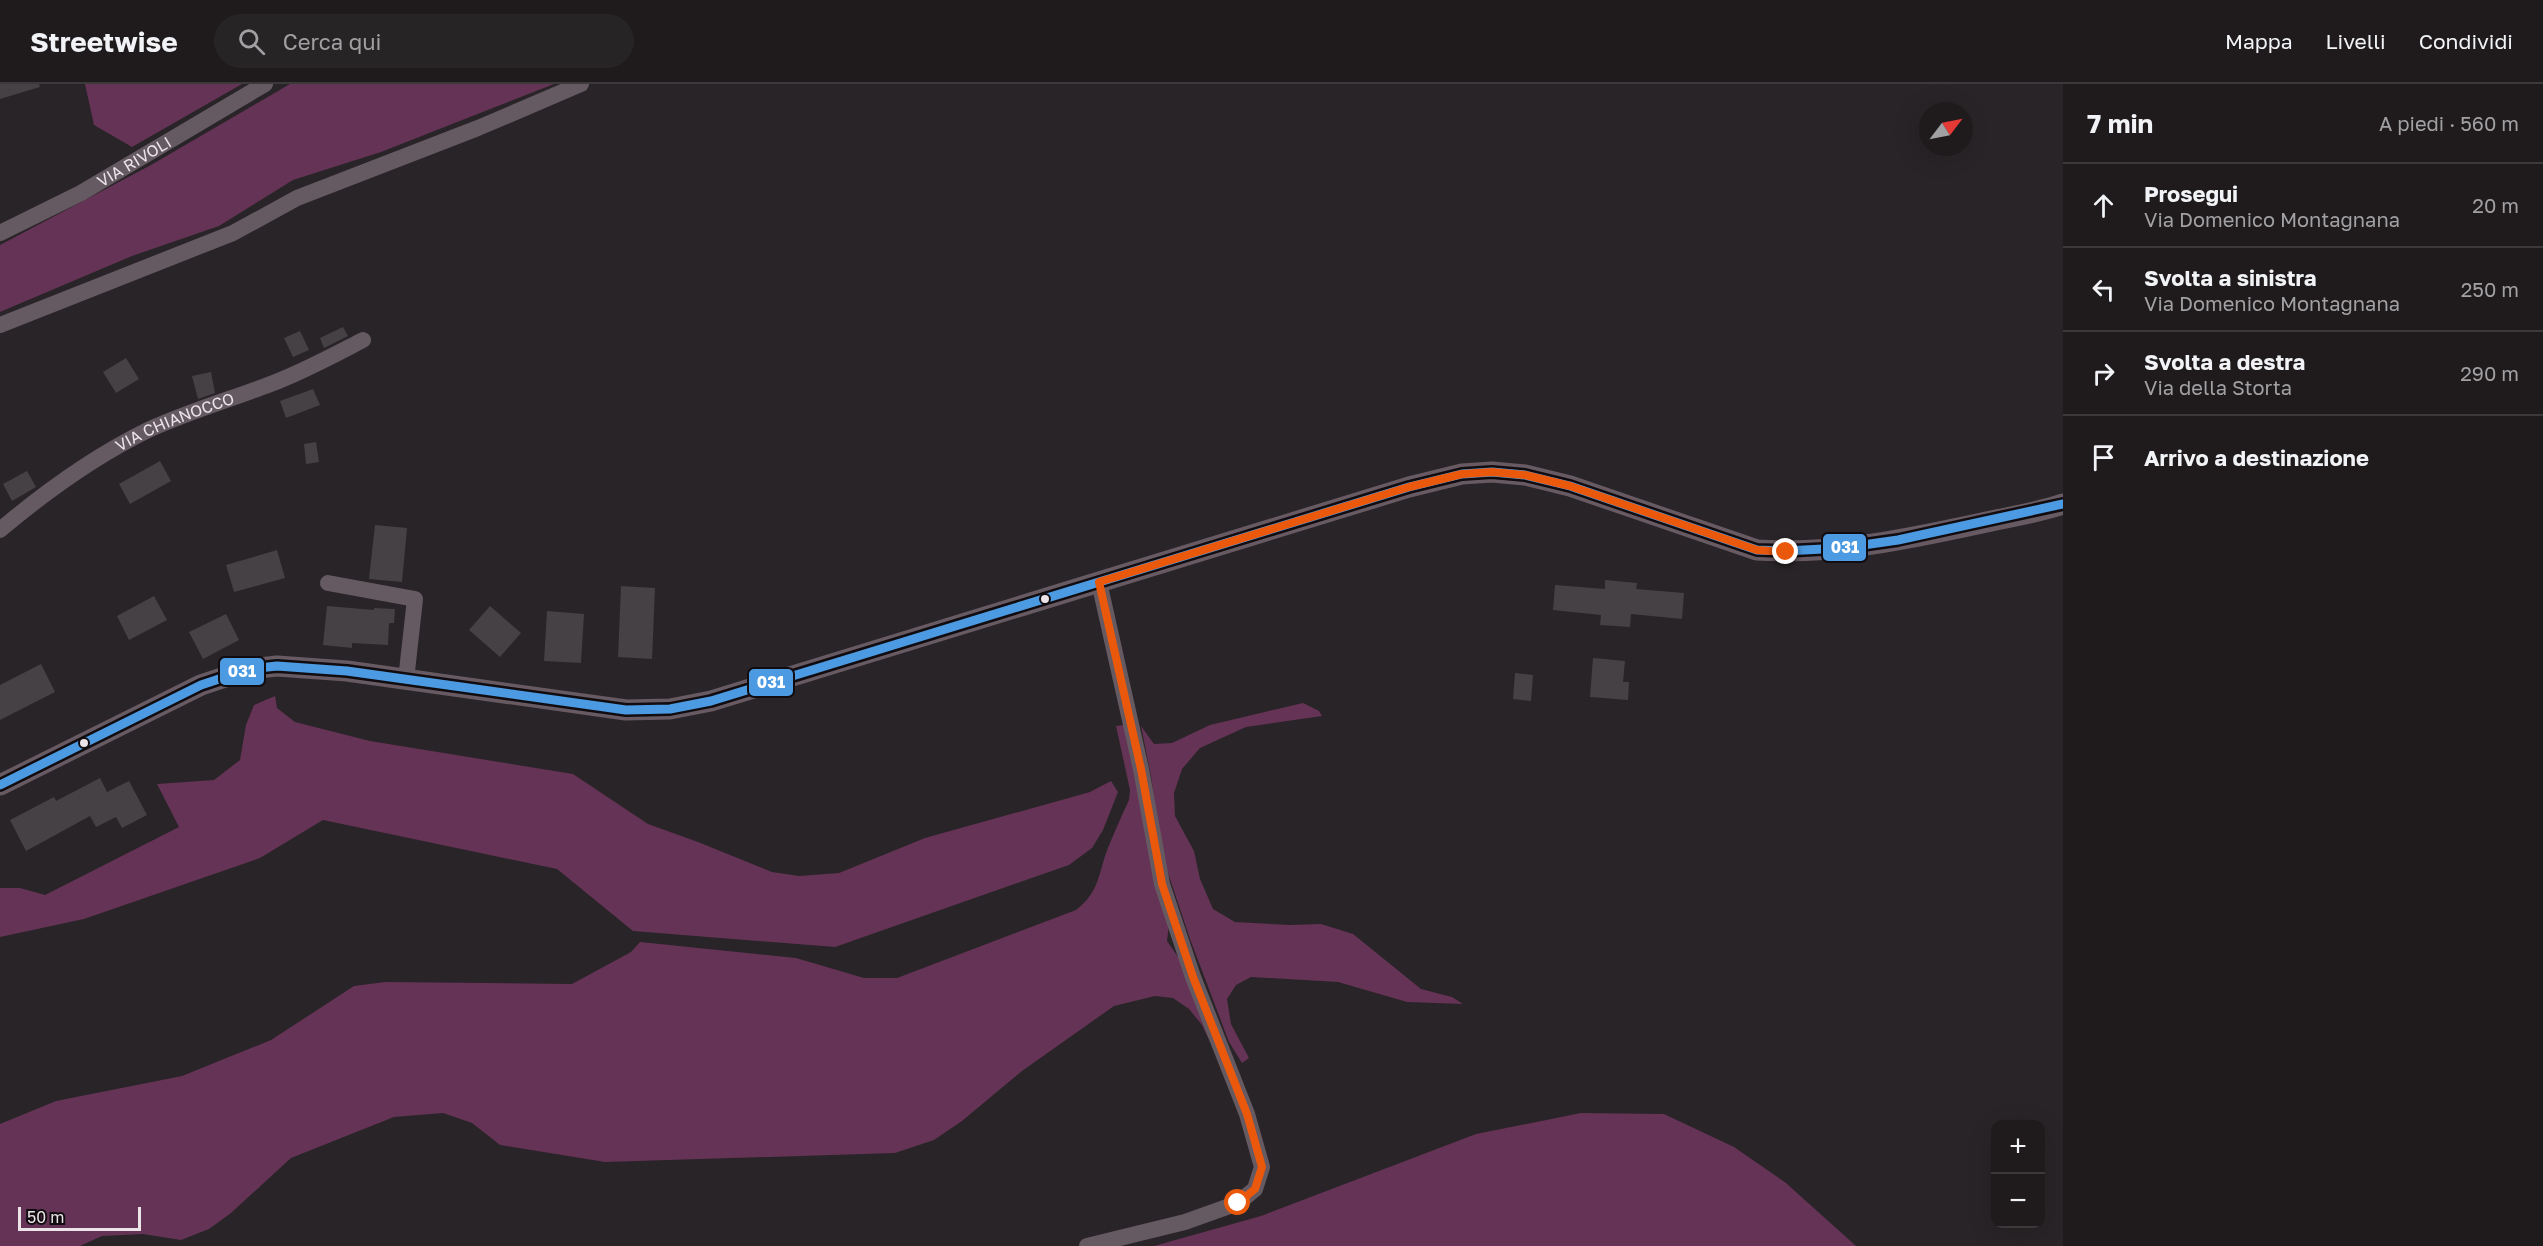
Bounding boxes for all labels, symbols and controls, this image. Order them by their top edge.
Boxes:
search box [214,14,634,68]
text: Streetwise [30,25,178,58]
icon: search [235,25,268,58]
text: Cerca qui [283,28,381,55]
text: Mappa [2225,28,2293,54]
text: Livelli [2326,28,2386,54]
text: Condividi [2419,28,2513,54]
north arrow [1919,102,1973,156]
text: 7 min [2087,108,2153,139]
text: A piedi · 560 m [2379,111,2519,135]
street label: VIA RIVOLI [93,132,175,191]
text: Prosegui [2144,180,2238,207]
icon: ahead [2087,189,2120,222]
text: 20 m [2472,193,2519,217]
text: Via Domenico Montagnana [2144,207,2400,231]
text: Svolta a sinistra [2144,264,2316,291]
icon: left [2087,273,2120,306]
text: 250 m [2461,277,2519,301]
text: Via Domenico Montagnana [2144,291,2400,315]
text: Svolta a destra [2144,348,2305,375]
icon: right [2087,357,2120,390]
text: 290 m [2460,361,2519,385]
text: Via della Storta [2144,375,2292,399]
street label: VIA CHIANOCCO [112,388,237,455]
icon: arrive [2087,441,2120,474]
text: Arrivo a destinazione [2144,444,2369,471]
line badge: 031 [1822,533,1867,562]
text: 031 [1831,537,1859,557]
route end [1772,538,1798,564]
unlabelled marker [1039,593,1051,605]
line badge: 031 [219,657,265,686]
text: 031 [228,661,256,681]
line badge: 031 [748,668,794,697]
text: 031 [757,672,785,692]
unlabelled marker [78,737,90,749]
map controls [1991,1120,2045,1228]
button: + [1991,1120,2045,1174]
button: − [1991,1174,2045,1228]
route start [1224,1189,1250,1215]
scale bar [18,1204,141,1232]
text: 50 m [27,1207,64,1227]

